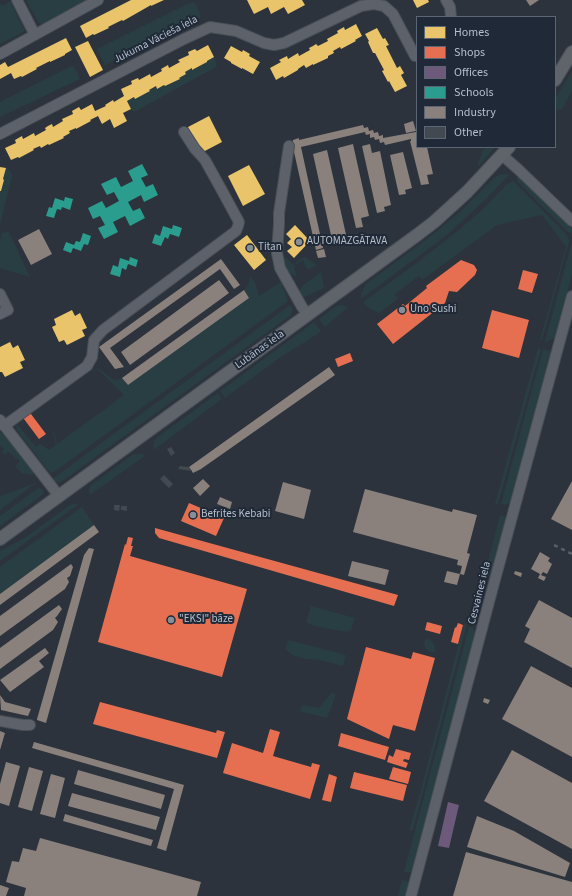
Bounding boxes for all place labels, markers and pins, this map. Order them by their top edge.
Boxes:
place label: AUTOMAZGĀTAVA [307,235,387,249]
marker: AUTOMAZGĀTAVA [294,237,304,247]
place label: Titan [258,241,282,255]
marker: Titan [245,243,255,253]
place label: Uno Sushi [410,303,456,317]
marker: Uno Sushi [397,305,407,315]
place label: Befrites Kebabi [201,508,270,522]
marker: Befrites Kebabi [188,510,198,520]
place label: "EKSI" bāze [179,613,233,627]
marker: "EKSI" bāze [166,615,176,625]

